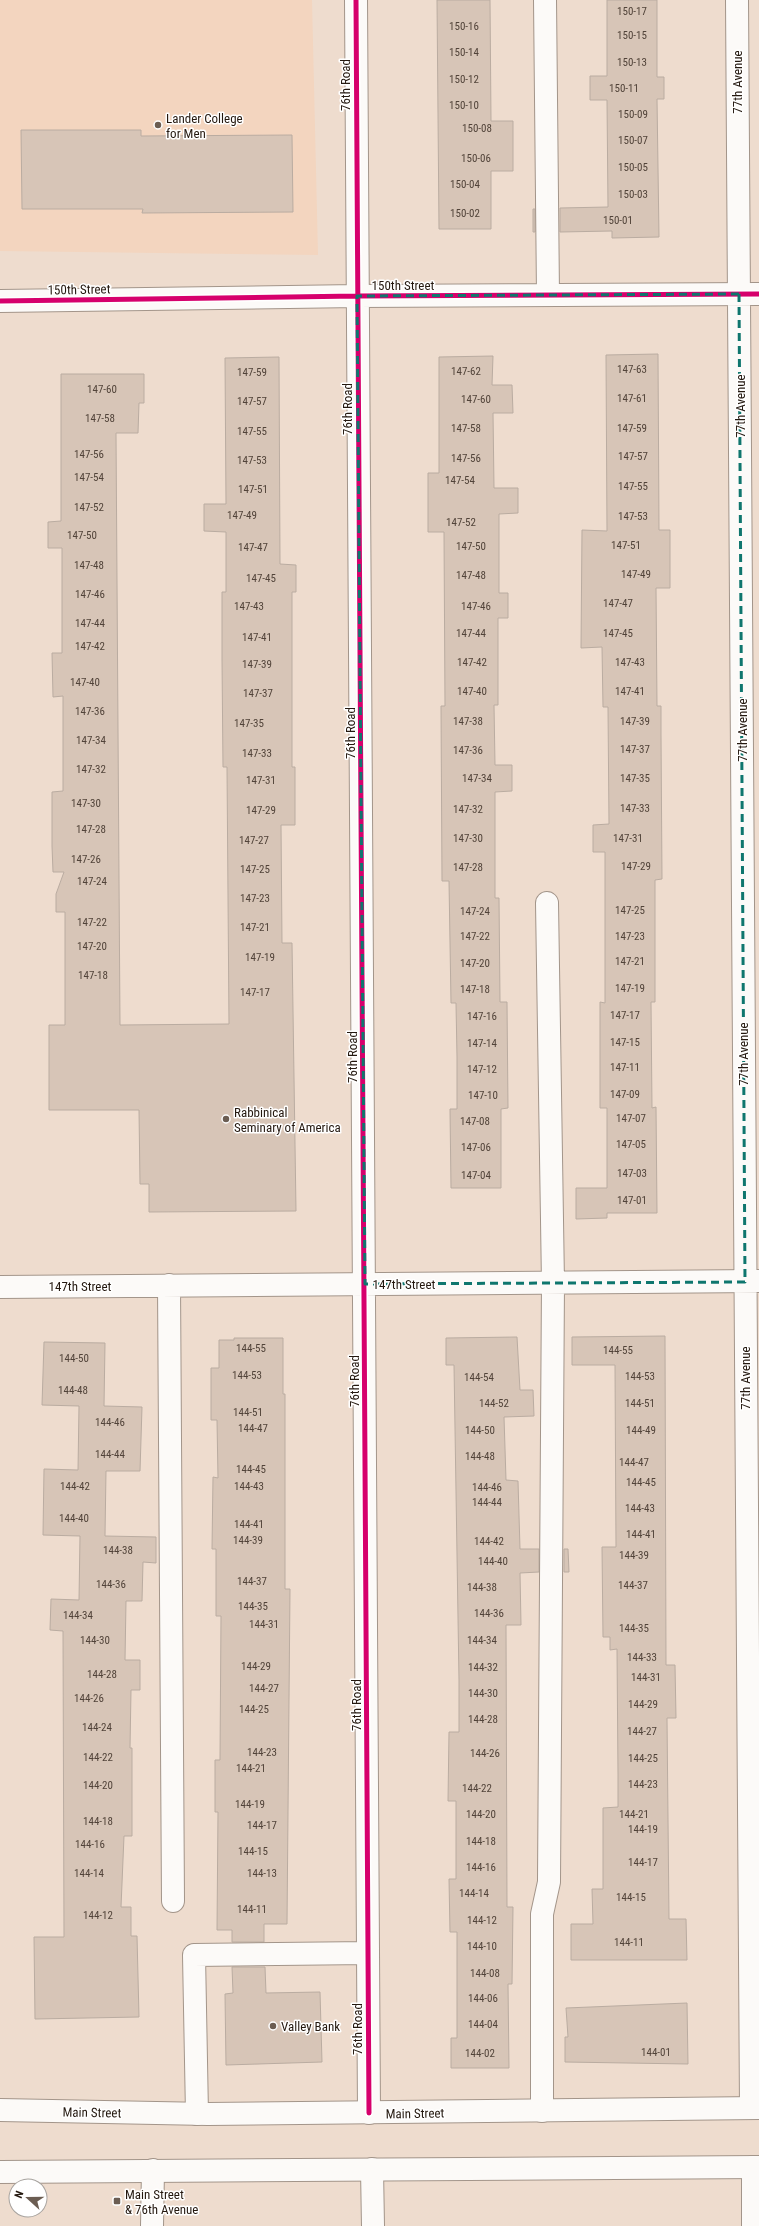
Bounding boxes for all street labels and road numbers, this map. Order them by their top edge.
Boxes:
street label: 77th Avenue [730,50,745,114]
street label: 76th Road [338,59,353,111]
street label: 150th Street [372,278,435,293]
street label: 150th Street [47,281,111,298]
street label: 77th Avenue [733,374,748,438]
street label: 76th Road [340,383,355,435]
street label: 77th Avenue [735,698,750,762]
street label: 76th Road [343,707,358,759]
street label: 77th Avenue [736,1022,751,1086]
street label: 76th Road [345,1031,360,1083]
street label: 147th Street [373,1277,436,1292]
street label: 147th Street [49,1279,112,1294]
street label: 77th Avenue [738,1346,753,1410]
street label: 76th Road [347,1355,362,1407]
street label: 76th Road [349,1679,364,1731]
street label: 76th Road [350,2003,365,2055]
street label: Main Street [62,2104,122,2121]
street label: Main Street [385,2105,445,2122]

